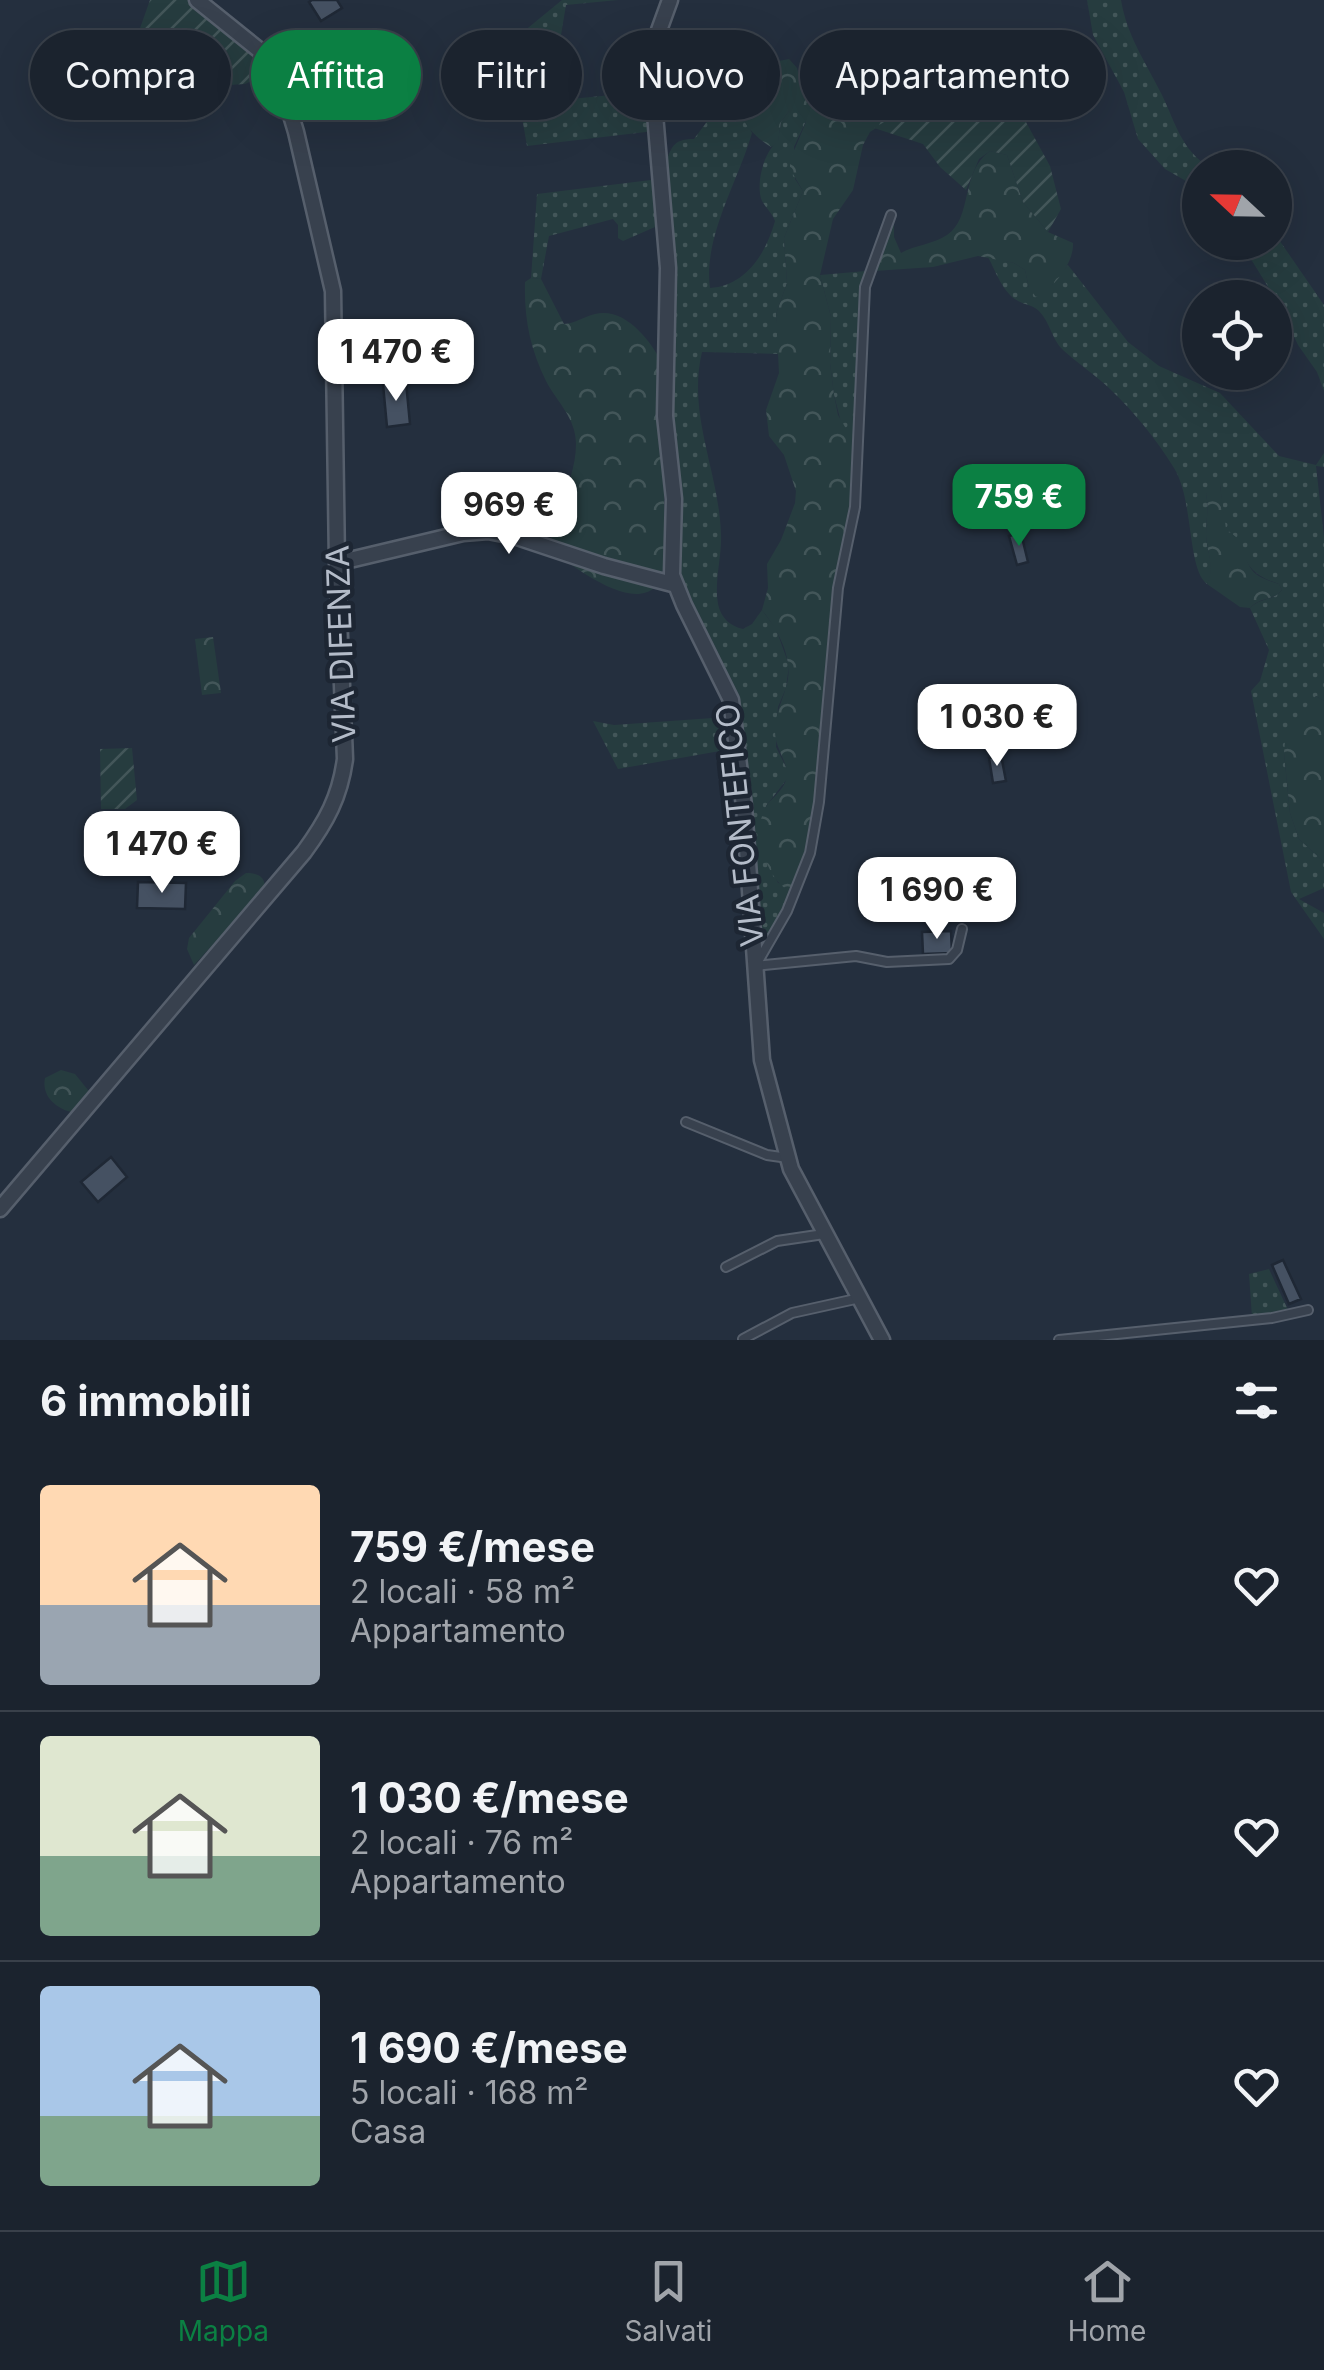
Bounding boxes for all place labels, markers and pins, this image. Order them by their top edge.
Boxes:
pin: 1 470 € [304,319,488,404]
pin: 759 € [949,464,1089,549]
pin: 969 € [439,472,579,557]
pin: 1 030 € [905,684,1089,769]
pin: 1 470 € [70,811,254,896]
pin: 1 690 € [845,857,1029,942]

